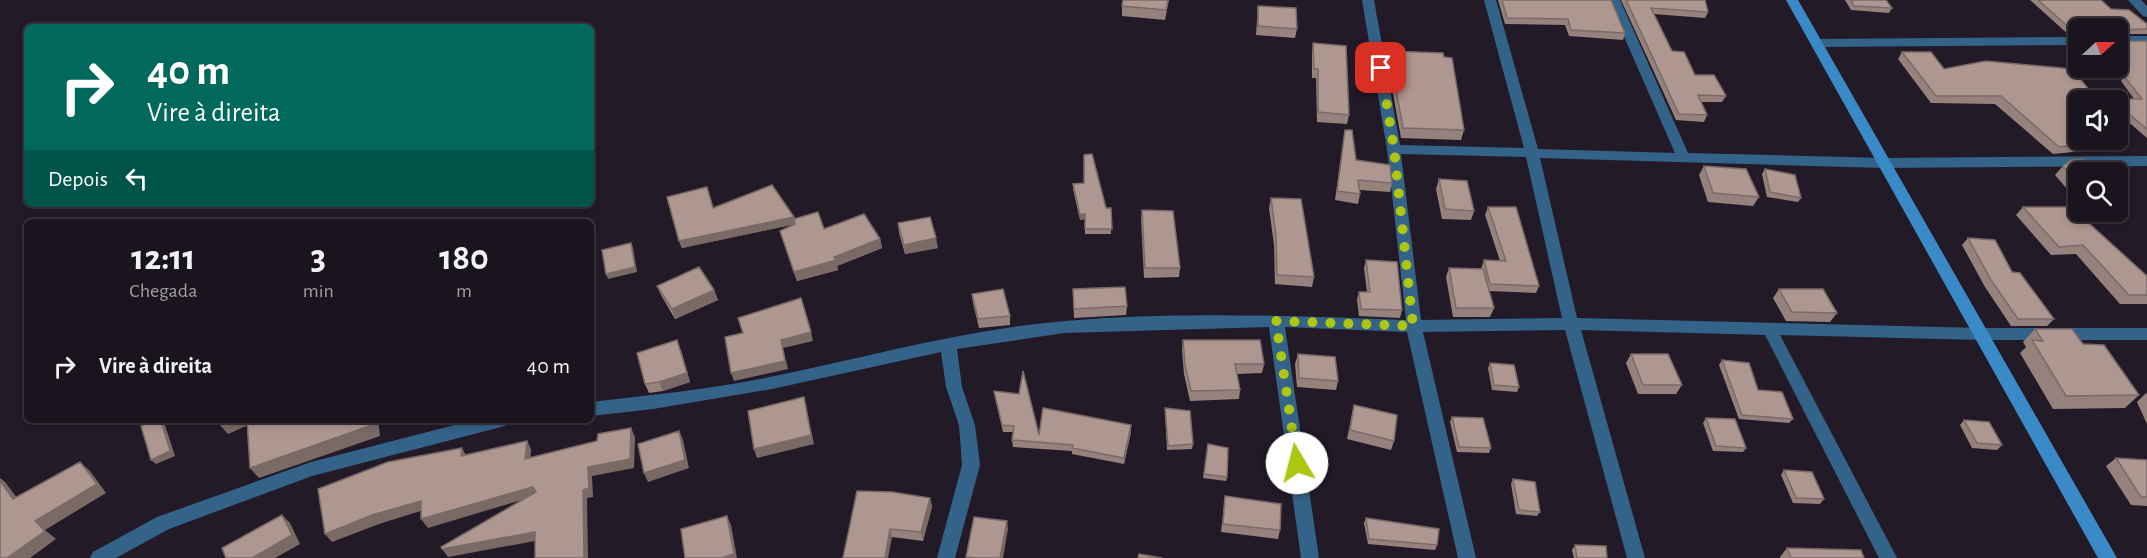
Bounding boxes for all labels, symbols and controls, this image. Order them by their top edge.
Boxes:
north arrow [2068,18,2128,78]
map controls [2068,18,2128,222]
pin [1355,42,1406,93]
icon: right [48,48,126,126]
text: 40 m [147,50,230,92]
icon: arrive [1364,51,1397,84]
button: sound [2068,90,2128,150]
text: Vire à direita [147,99,281,126]
icon: left [120,162,153,195]
button: search [2068,162,2128,222]
text: Depois [48,168,108,190]
text: 12:11 [131,240,195,276]
text: 3 [311,240,326,276]
text: 180 [439,240,489,276]
text: Chegada [129,281,197,301]
text: min [303,281,334,301]
text: m [456,281,472,301]
icon: right [48,350,81,383]
text: Vire à direita [99,355,212,377]
text: 40 m [527,355,570,377]
position arrow [1265,431,1329,495]

